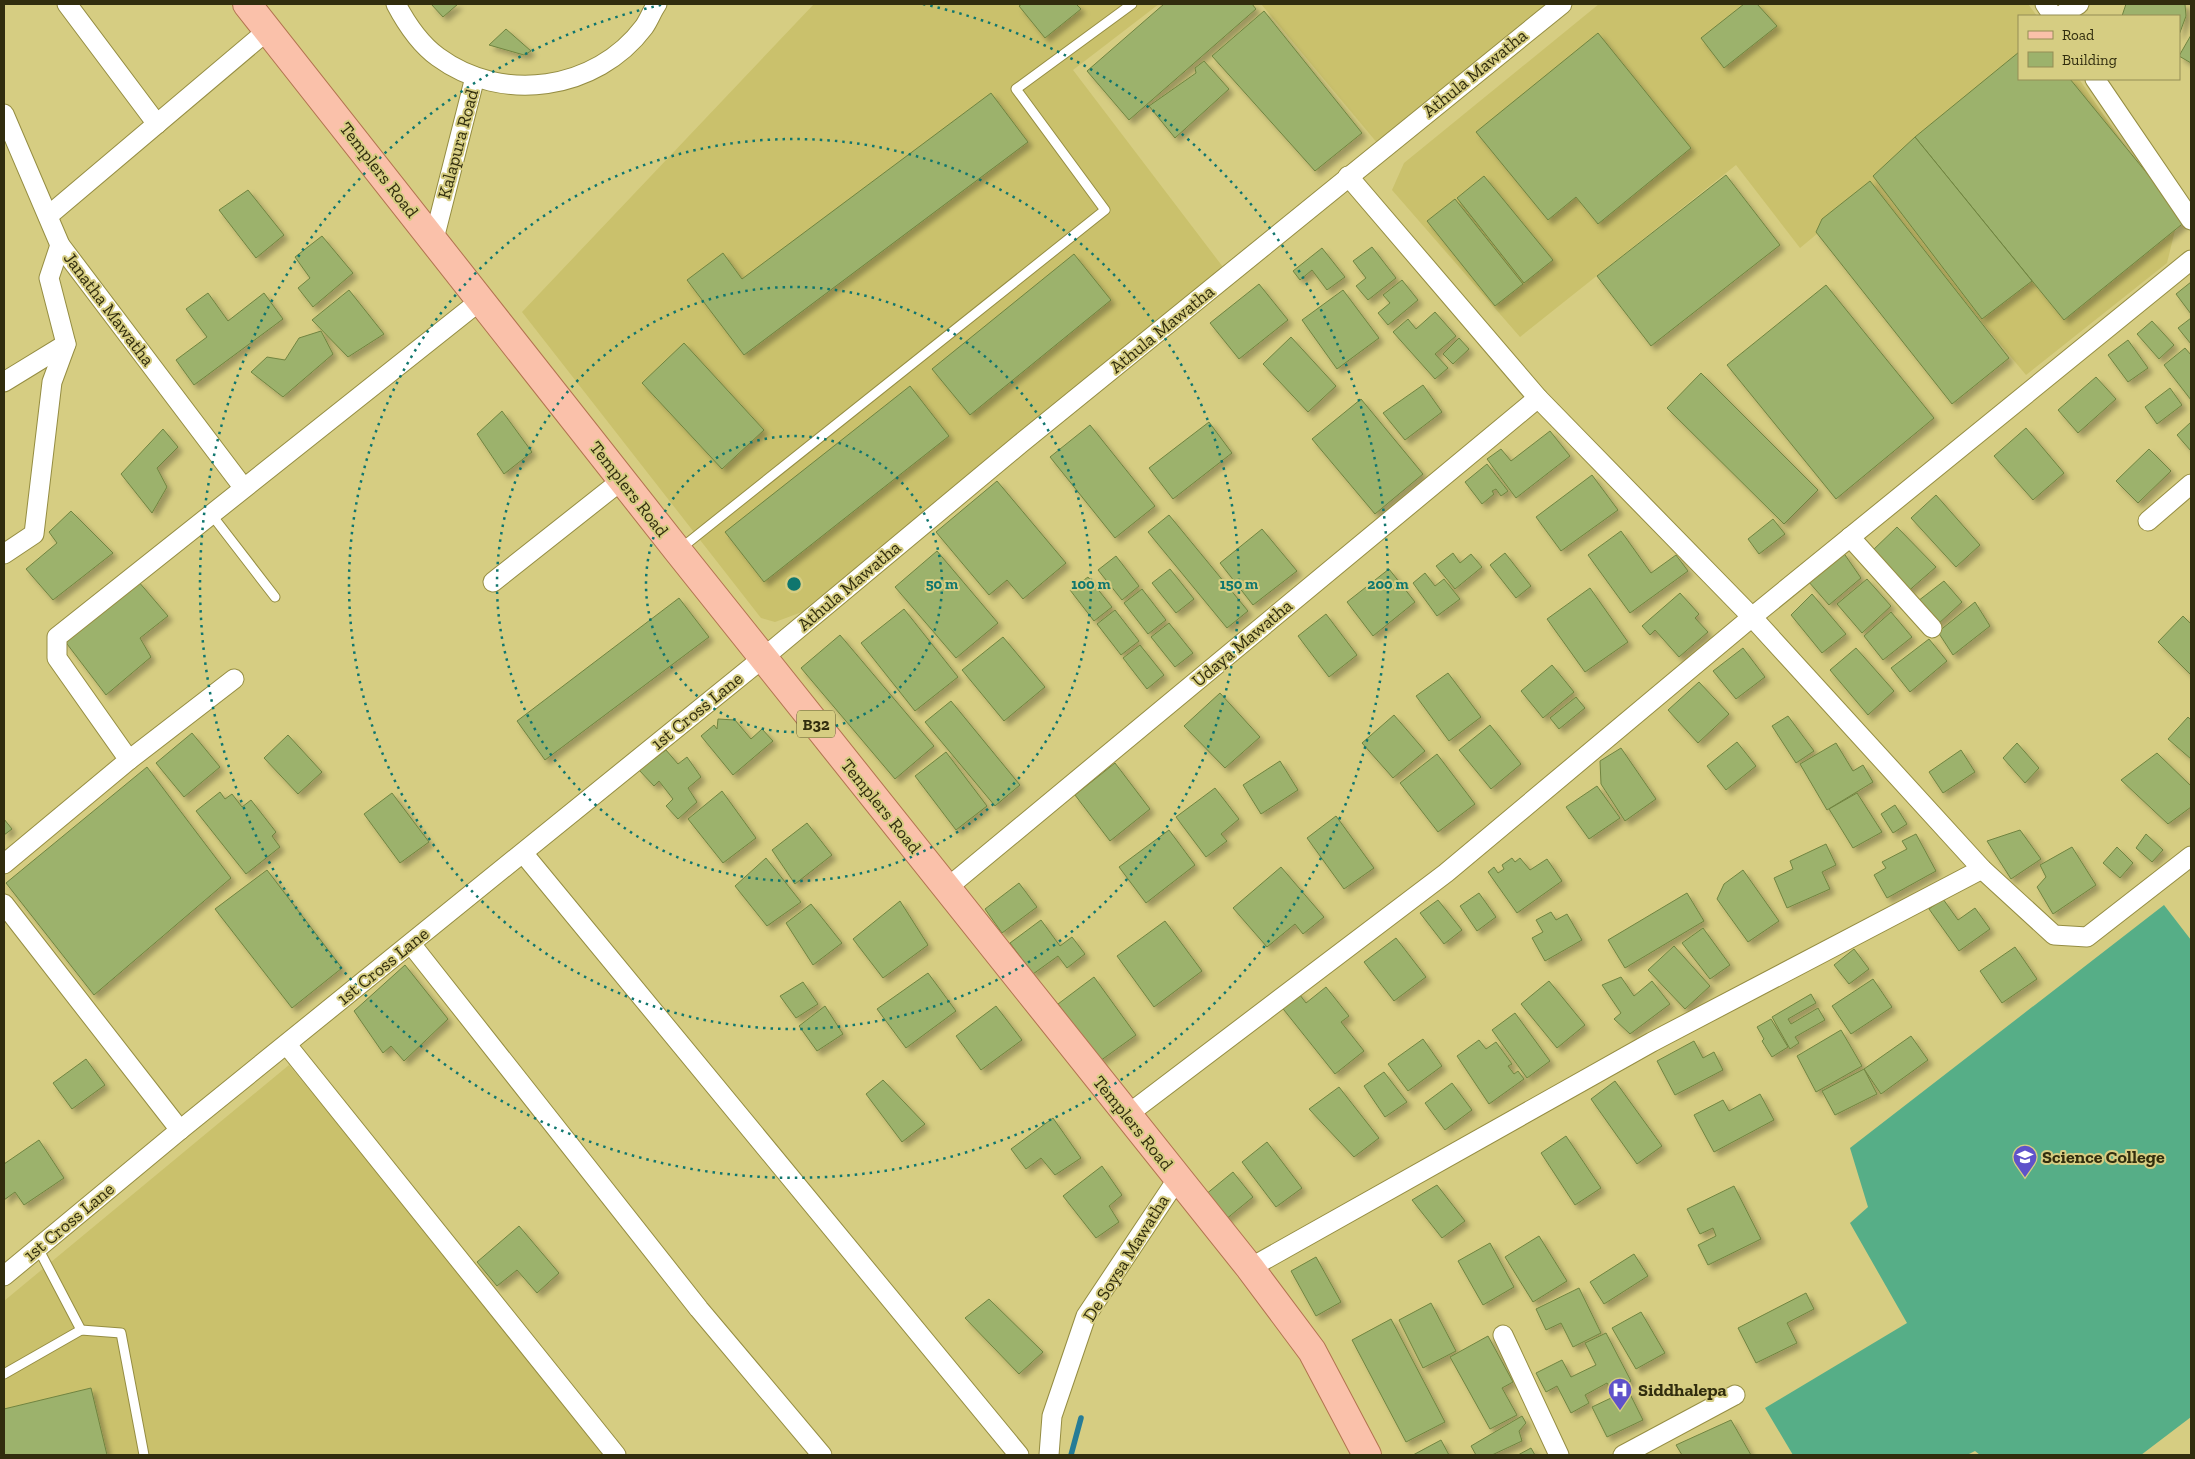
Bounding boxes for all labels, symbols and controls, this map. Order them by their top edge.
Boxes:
legend [2018,15,2180,80]
street label: Athula Mawatha [1418,24,1532,122]
text: Road [2062,26,2095,44]
text: Building [2062,51,2117,69]
street label: Kalapura Road [433,87,483,201]
street label: Templers Road [335,118,423,222]
street label: Janatha Mawatha [59,248,159,371]
street label: Athula Mawatha [1105,280,1219,378]
street label: Templers Road [585,437,673,541]
street label: Athula Mawatha [793,536,905,636]
centre of rings [785,575,803,593]
text: 50 m [926,575,958,593]
text: 100 m [1071,575,1111,593]
text: 150 m [1220,575,1258,593]
text: 200 m [1367,575,1409,593]
street label: Udaya Mawatha [1187,594,1297,691]
street label: 1st Cross Lane [647,667,747,755]
road number: B32 [797,711,835,738]
street label: Templers Road [836,754,926,858]
street label: 1st Cross Lane [333,922,433,1010]
street label: Templers Road [1088,1071,1178,1175]
school or university icon: Science College [2012,1144,2038,1178]
place label: Science College [2042,1146,2165,1168]
street label: 1st Cross Lane [19,1178,119,1266]
street label: De Soysa Mawatha [1078,1190,1174,1325]
hospital icon: Siddhalepa [1607,1377,1633,1411]
place label: Siddhalepa [1638,1379,1727,1401]

